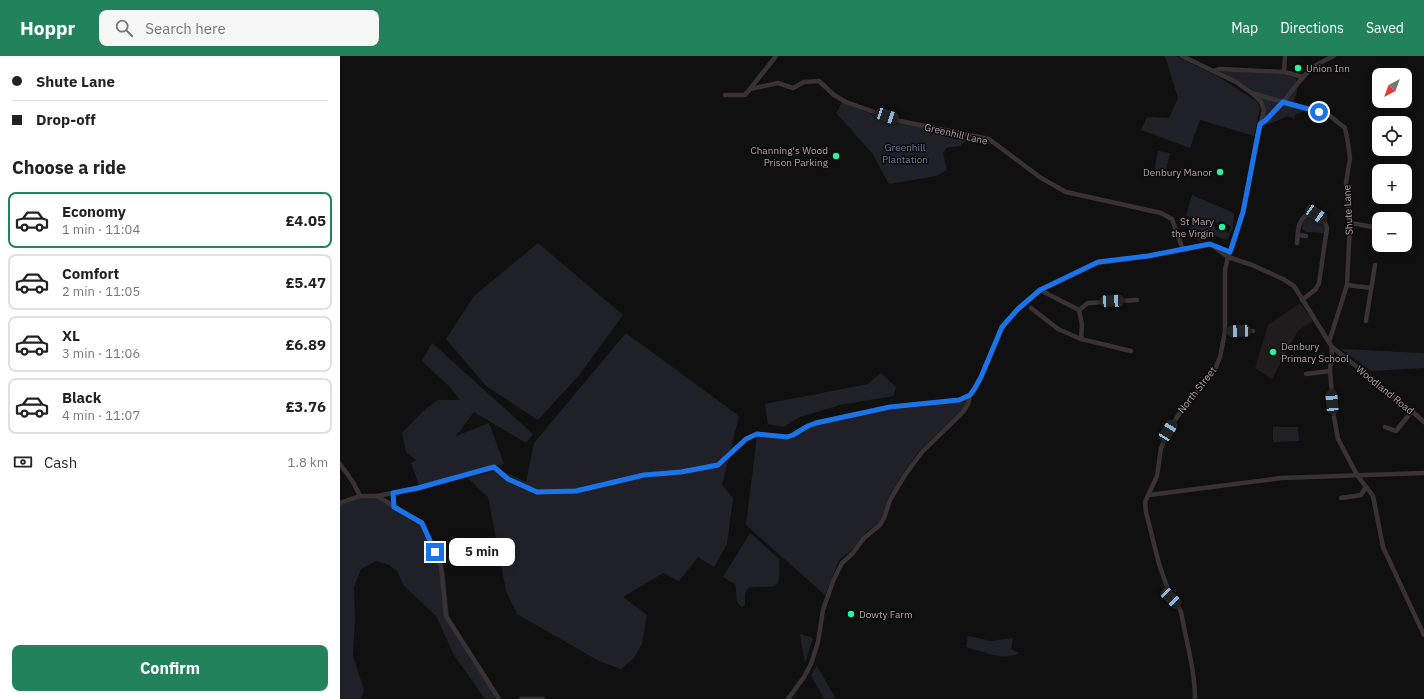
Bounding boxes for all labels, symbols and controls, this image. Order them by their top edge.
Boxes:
search box [99,10,379,46]
text: Hoppr [20,16,75,40]
icon: search [113,17,135,39]
text: Search here [145,19,226,38]
text: Map [1231,19,1258,37]
text: Directions [1280,19,1344,37]
text: Saved [1366,19,1404,37]
place label: Union Inn [1306,62,1350,75]
marker: Union Inn [1293,63,1303,73]
north arrow [1372,68,1412,108]
map controls [1372,68,1412,252]
text: Shute Lane [36,72,115,91]
route start [1310,103,1328,121]
car [874,106,900,126]
text: Drop-off [36,110,96,129]
button: locate [1372,116,1412,156]
street label: Greenhill Lane [923,120,989,148]
park label: Greenhill Plantation [882,141,928,166]
place label: Channing's Wood Prison Parking [750,144,829,169]
marker: Channing's Wood Prison Parking [831,151,841,161]
text: Choose a ride [12,156,126,179]
button: + [1372,164,1412,204]
place label: Denbury Manor [1143,166,1212,179]
marker: Denbury Manor [1215,167,1225,177]
street label: Shute Lane [1340,184,1356,235]
icon: car [14,202,50,238]
text: Economy [62,202,126,221]
car [1303,202,1329,226]
text: £4.05 [286,211,326,230]
button: − [1372,212,1412,252]
place label: St Mary the Virgin [1171,215,1214,240]
text: 1 min · 11:04 [62,221,140,238]
marker: St Mary the Virgin [1217,222,1227,232]
icon: car [14,264,50,300]
text: Comfort [62,264,119,283]
text: £5.47 [286,273,326,292]
text: 2 min · 11:05 [62,283,140,300]
car [1100,294,1124,308]
car [1227,325,1251,337]
icon: car [14,326,50,362]
text: XL [62,326,80,345]
text: £6.89 [286,335,326,354]
place label: Denbury Primary School [1281,340,1349,365]
text: 3 min · 11:06 [62,345,140,362]
marker: Denbury Primary School [1268,347,1278,357]
street label: Woodland Road [1353,363,1417,417]
street label: North Street [1175,364,1219,416]
icon: car [14,388,50,424]
text: Black [62,388,102,407]
car [1325,390,1339,414]
text: £3.76 [286,397,326,416]
text: 4 min · 11:07 [62,407,140,424]
car [1157,418,1179,444]
icon: cash [12,451,34,473]
text: Cash [44,453,77,472]
text: 1.8 km [288,454,328,471]
callout: 5 min [449,538,515,566]
route end [426,543,444,561]
text: 5 min [465,543,499,560]
car [1158,585,1184,611]
place label: Dowty Farm [859,608,913,621]
marker: Dowty Farm [846,609,856,619]
button: Confirm [12,645,328,691]

